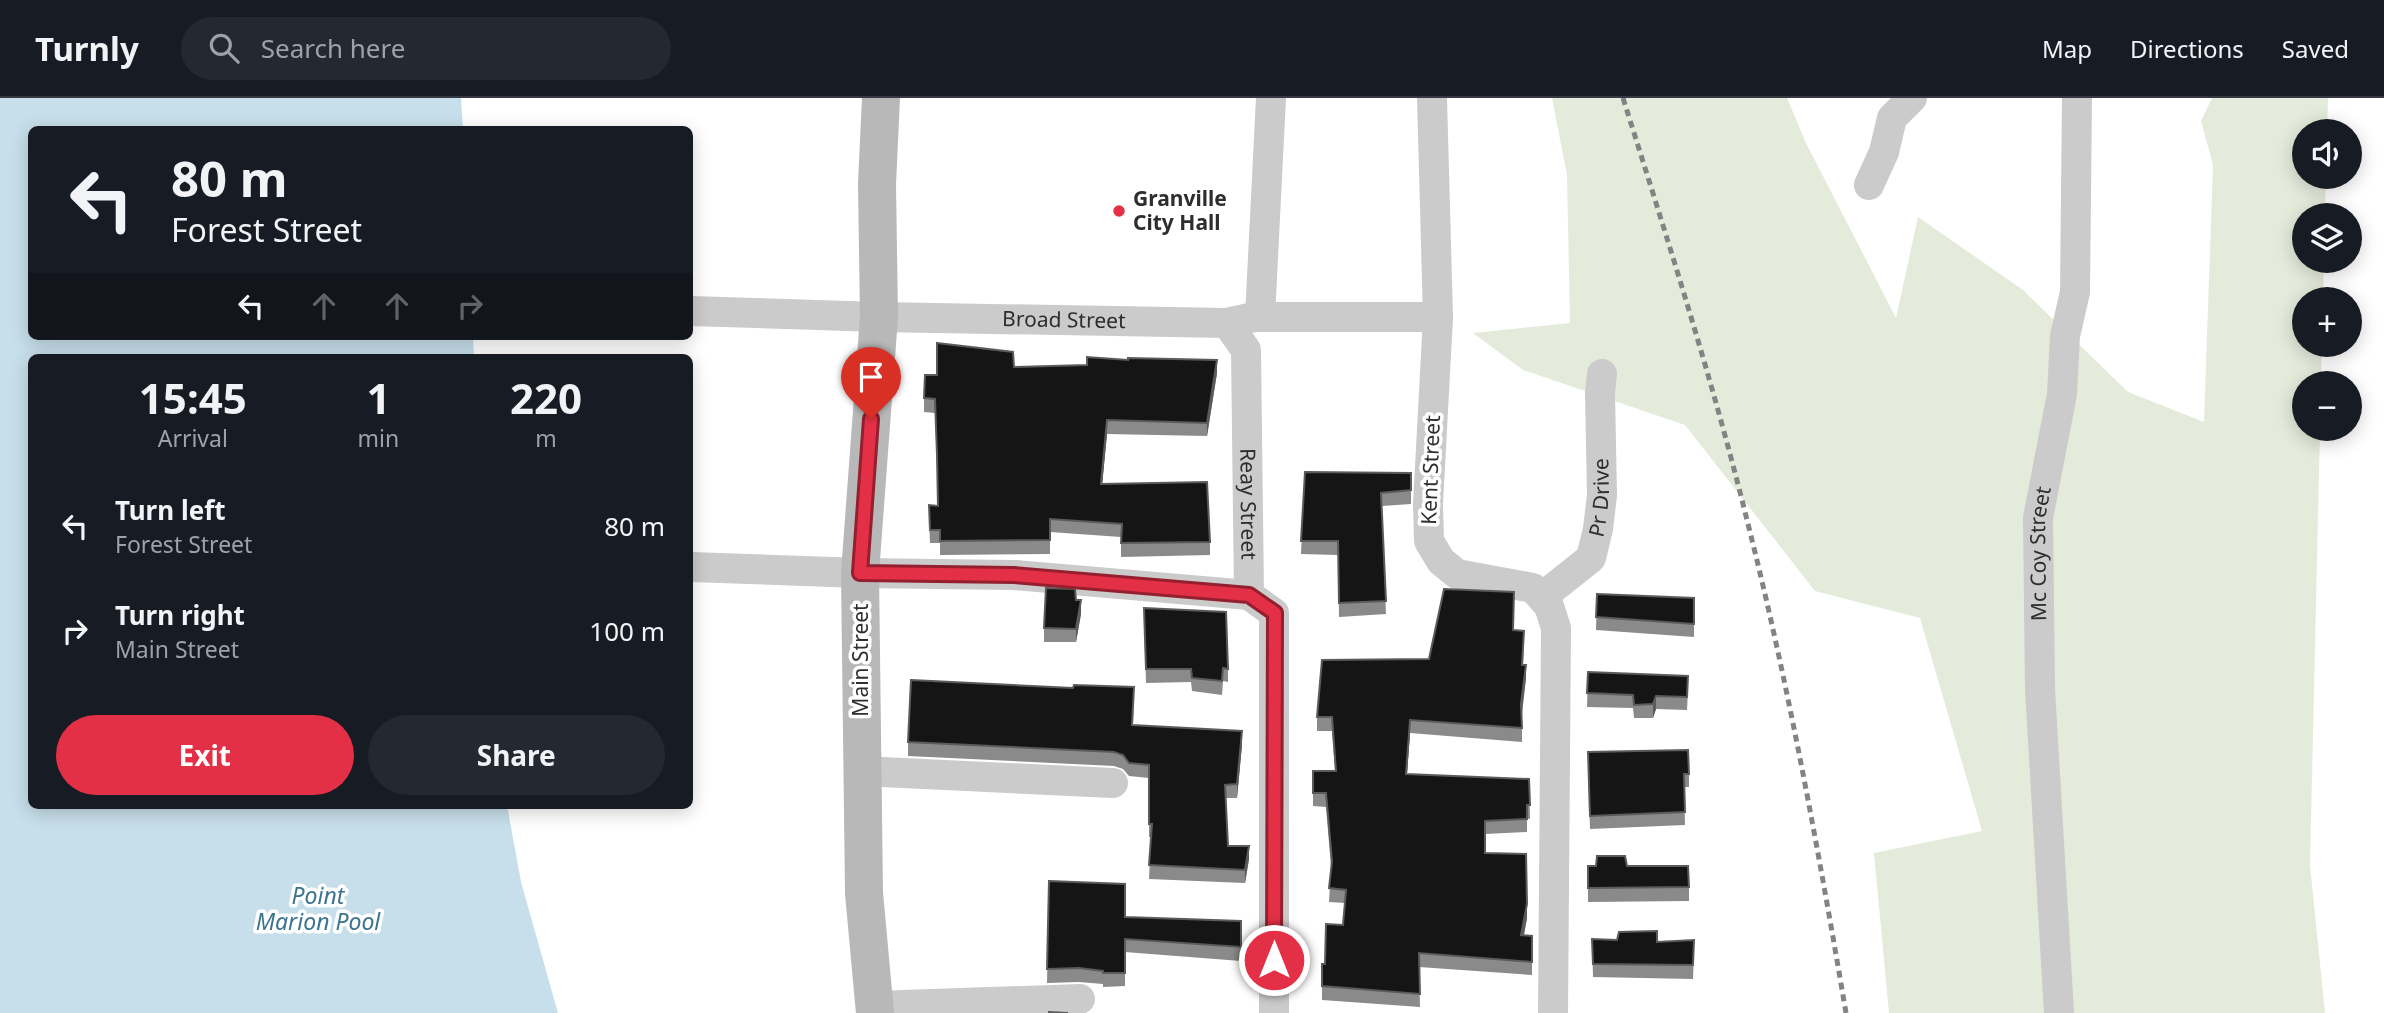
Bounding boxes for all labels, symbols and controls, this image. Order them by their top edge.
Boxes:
search box [181,17,671,80]
text: Turnly [35,26,139,71]
icon: search [205,29,243,67]
text: Search here [261,30,405,66]
text: Map [2042,32,2092,65]
text: Directions [2130,32,2244,65]
text: Saved [2282,32,2349,65]
map controls [2292,119,2362,441]
button: sound [2292,119,2362,189]
text: 80 m [171,145,288,211]
icon: left [56,154,147,245]
place label: Granville City Hall [1133,184,1227,236]
marker: Granville City Hall [1111,203,1127,219]
button: layers [2292,203,2362,273]
text: Forest Street [171,208,362,251]
icon: left [232,287,270,325]
icon: ahead [305,287,343,325]
icon: ahead [378,287,416,325]
icon: right [451,287,489,325]
button: + [2292,287,2362,357]
street label: Broad Street [1002,304,1126,334]
pin [841,347,901,419]
icon: arrive [852,358,890,396]
text: 15:45 [139,369,247,426]
text: 1 [366,369,390,426]
text: 220 [510,369,582,426]
button: − [2292,371,2362,441]
street label: Kent Street [1414,414,1446,525]
text: Arrival [158,422,228,454]
text: min [358,422,399,454]
text: m [535,422,557,454]
street label: Reay Street [1234,448,1264,560]
street label: Pr Drive [1582,458,1615,540]
street label: Mc Coy Street [2023,483,2057,621]
text: Turn left [115,492,226,528]
icon: left [56,507,94,545]
text: 80 m [604,508,665,544]
text: Forest Street [115,528,252,560]
text: Turn right [115,597,245,633]
street label: Main Street [846,603,874,717]
icon: right [56,612,94,650]
text: 100 m [589,613,665,649]
text: Main Street [115,633,239,665]
button: Exit [56,715,354,795]
button: Share [368,715,665,795]
water label: Point Marion Pool [256,879,381,937]
position arrow [1237,923,1311,997]

